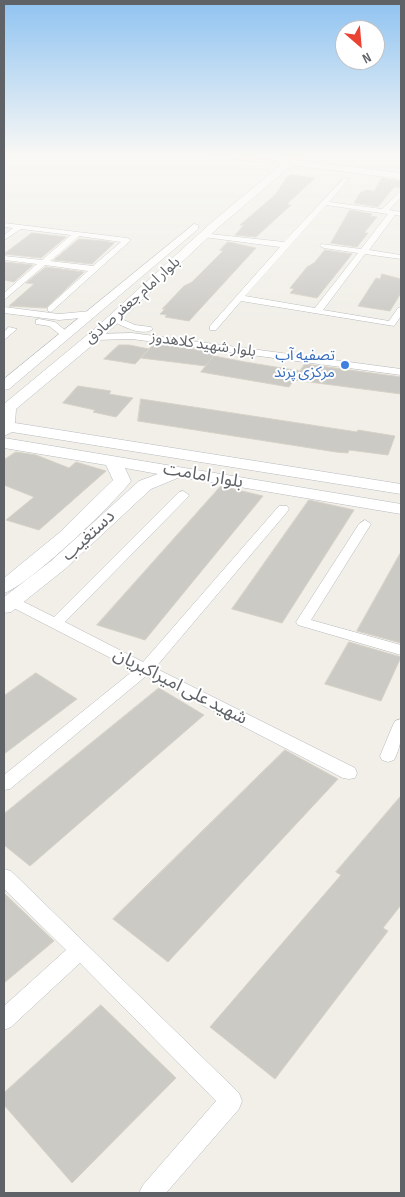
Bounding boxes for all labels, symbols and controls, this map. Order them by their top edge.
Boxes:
north arrow [335,20,385,70]
text: N [359,49,374,67]
street label: بلوار امام جعفر صادق [82,254,184,348]
street label: بلوار شهید کلاهدوز [149,329,257,361]
place label: تصفیه آب مرکزی پرند [274,347,335,382]
marker: تصفیه آب مرکزی پرند [339,359,351,371]
street label: بلوار امامت [161,458,245,494]
street label: دستغیب [58,506,120,566]
street label: شهید علی امیراکبریان [109,644,251,730]

